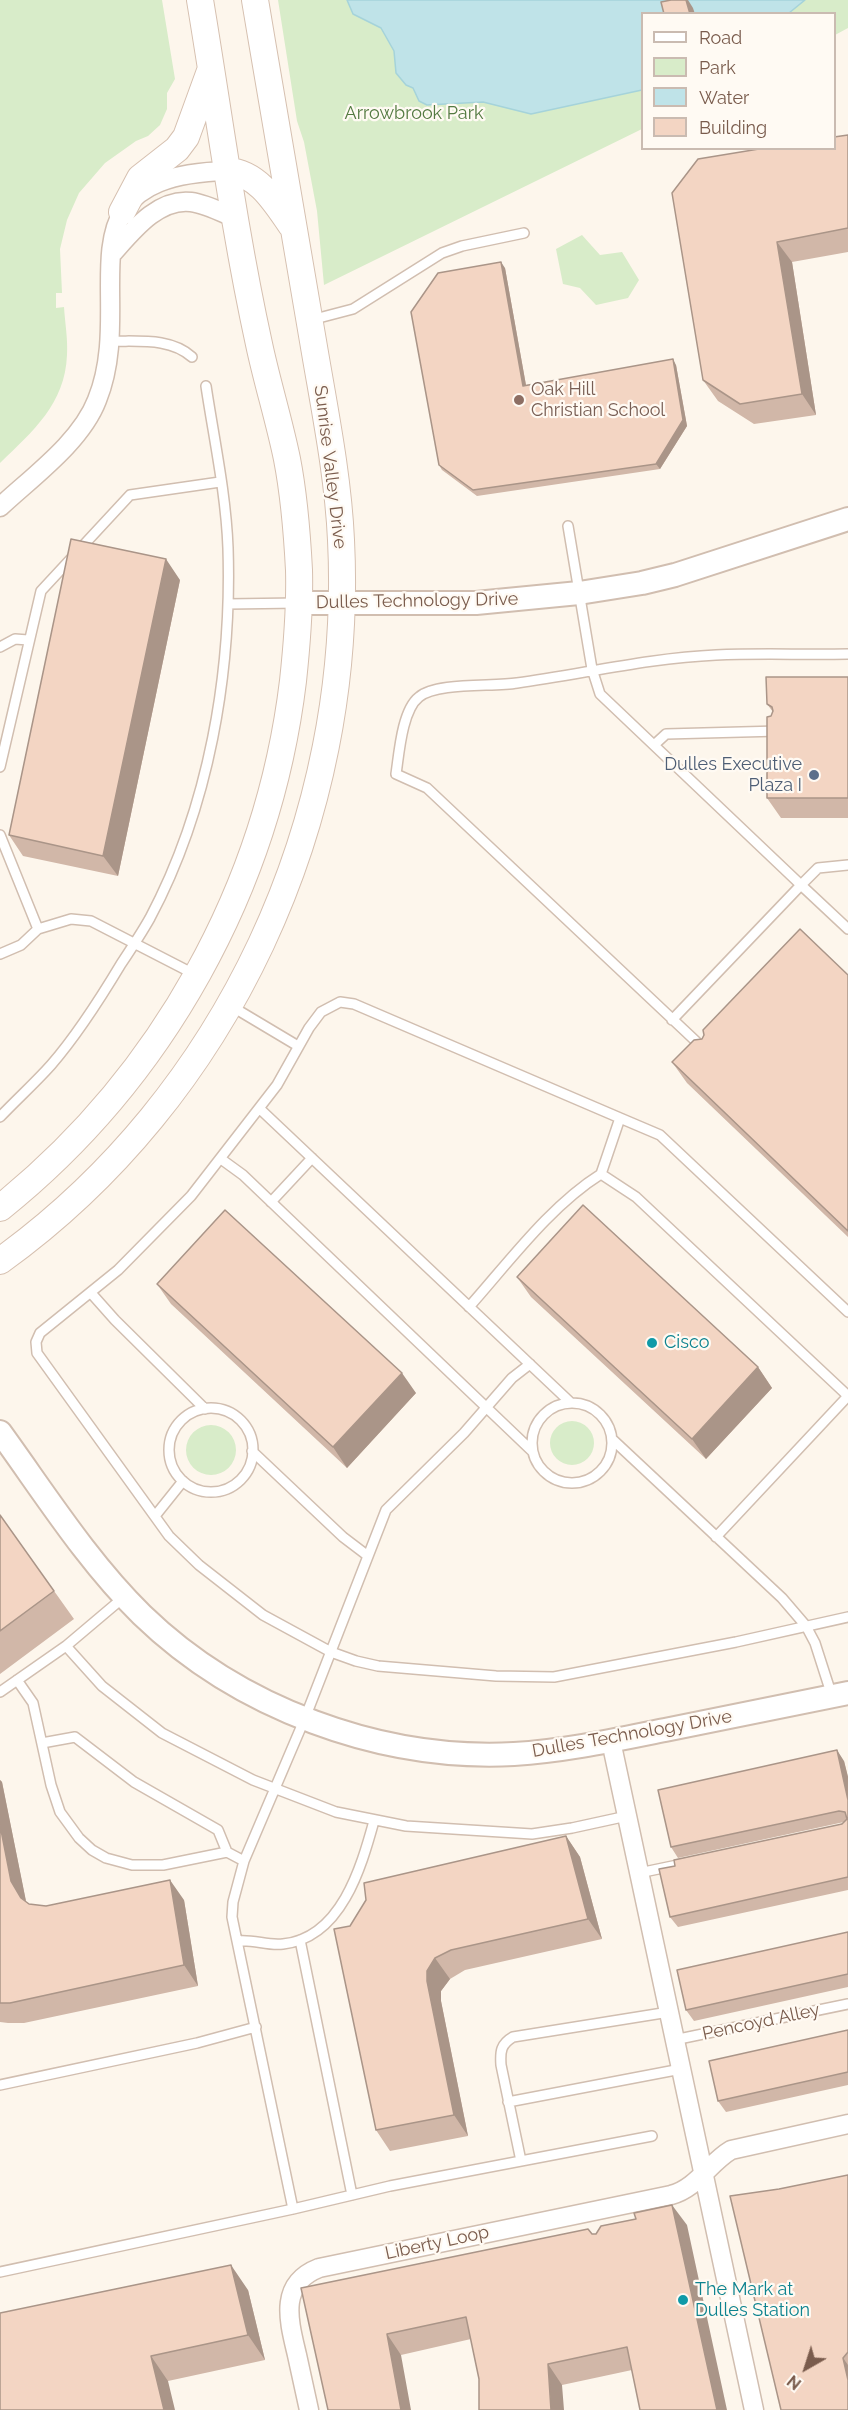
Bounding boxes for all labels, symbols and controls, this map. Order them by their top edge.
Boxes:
legend [641,12,836,150]
text: Road [699,27,742,48]
text: Park [699,57,736,78]
text: Water [699,87,749,108]
park label: Arrowbrook Park [345,103,483,125]
text: Building [699,117,767,138]
place label: Oak Hill Christian School [531,379,665,422]
street label: Sunrise Valley Drive [309,384,351,550]
marker: Oak Hill Christian School [512,393,526,407]
street label: Dulles Technology Drive [316,588,518,614]
place label: Dulles Executive Plaza I [664,754,802,796]
marker: Dulles Executive Plaza I [807,768,821,782]
place label: Cisco [664,1332,709,1354]
marker: Cisco [645,1336,659,1350]
street label: Dulles Technology Drive [530,1706,734,1762]
street label: Pencoyd Alley [700,1999,822,2045]
street label: Liberty Loop [383,2221,491,2265]
place label: The Mark at Dulles Station [695,2279,810,2322]
marker: The Mark at Dulles Station [676,2293,690,2307]
north arrow [776,2338,836,2398]
text: N [784,2371,805,2394]

